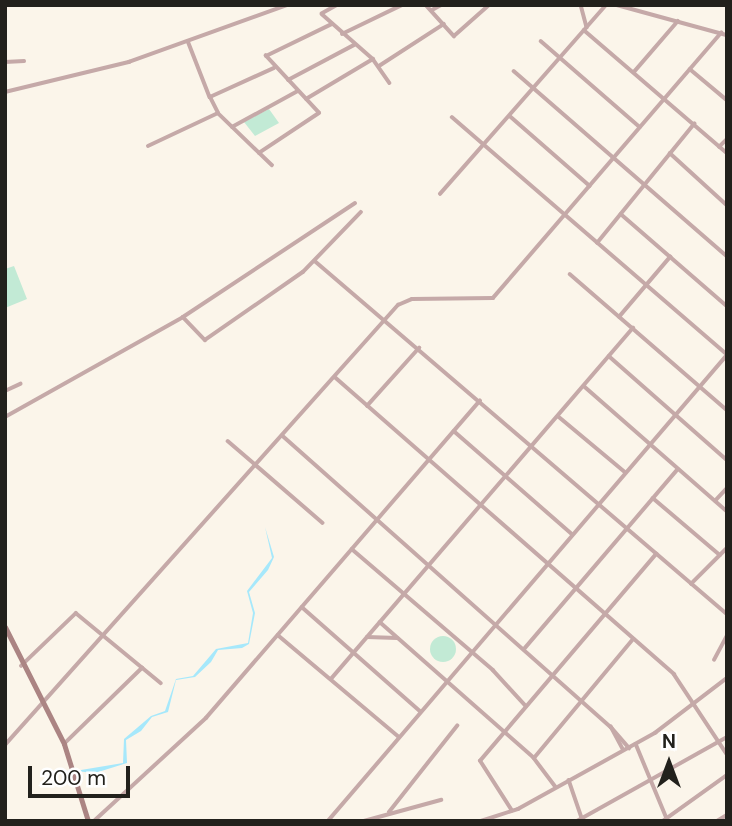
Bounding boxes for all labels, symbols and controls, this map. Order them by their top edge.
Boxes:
north arrow [634,728,704,798]
text: N [662,729,676,754]
scale bar [32,752,133,796]
text: 200 m [41,764,106,792]

